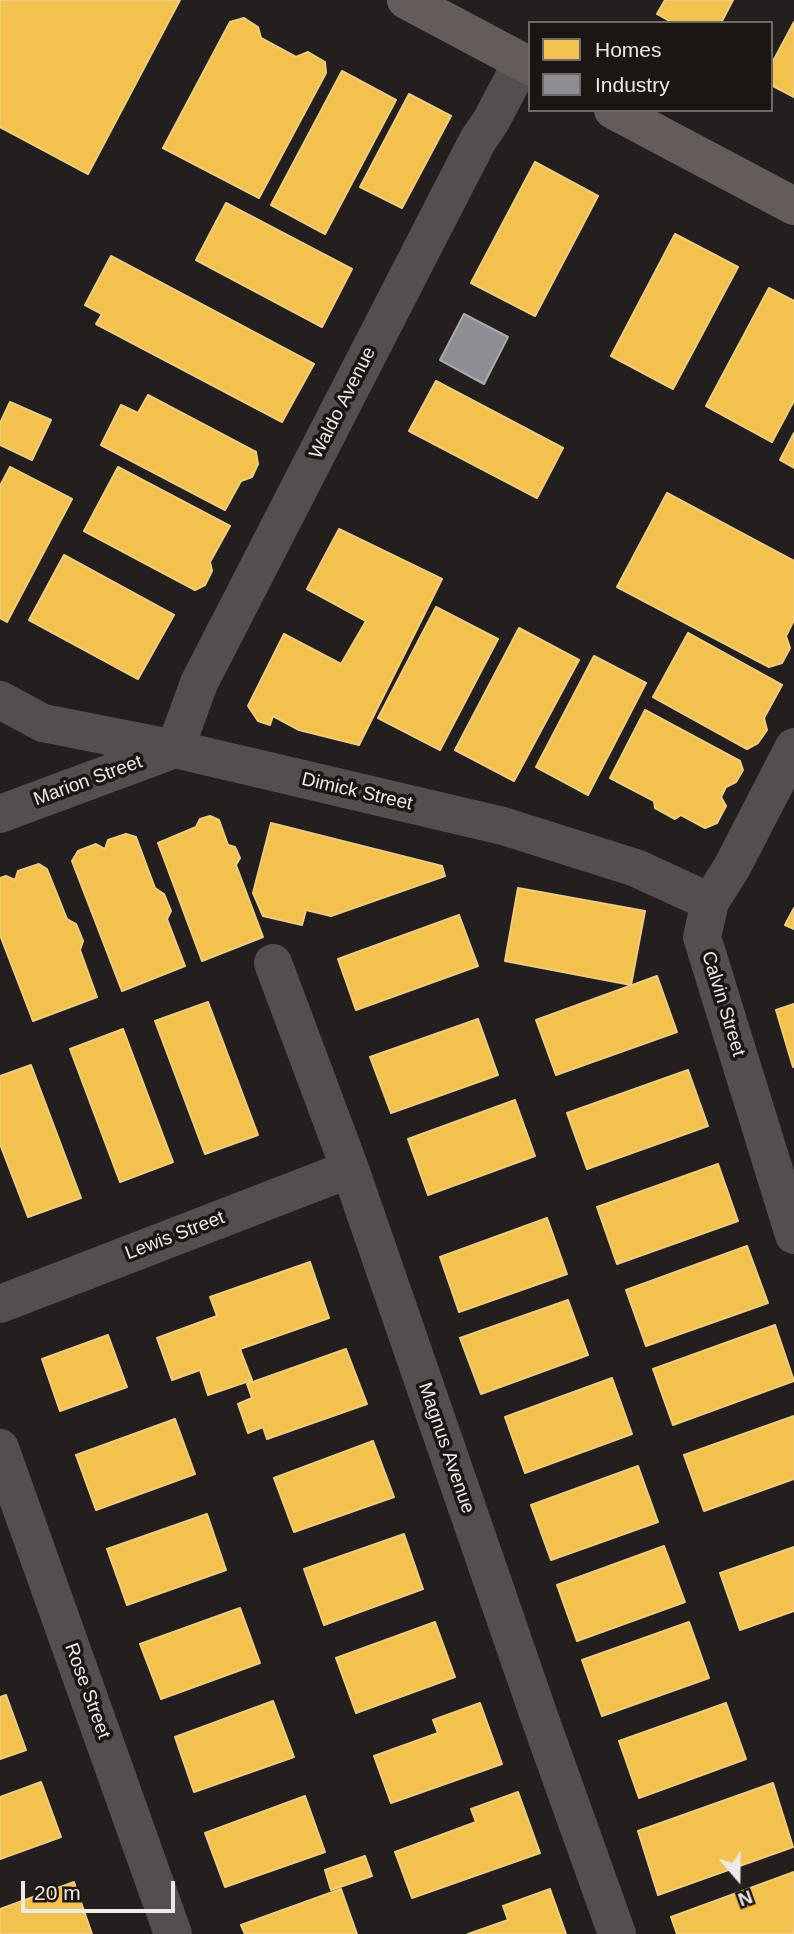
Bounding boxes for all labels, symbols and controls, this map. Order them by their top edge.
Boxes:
legend [528,21,773,112]
text: Homes [595,38,662,61]
text: Industry [595,73,670,96]
street label: Waldo Avenue [305,343,381,463]
street label: Marion Street [31,751,145,811]
street label: Dimick Street [299,768,415,816]
street label: Calvin Street [696,949,750,1059]
street label: Lewis Street [122,1207,228,1265]
street label: Magnus Avenue [413,1380,479,1516]
street label: Rose Street [59,1640,115,1742]
north arrow [703,1843,773,1913]
scale bar [24,1868,178,1912]
text: 20 m [34,1881,81,1904]
text: N [735,1886,755,1910]

